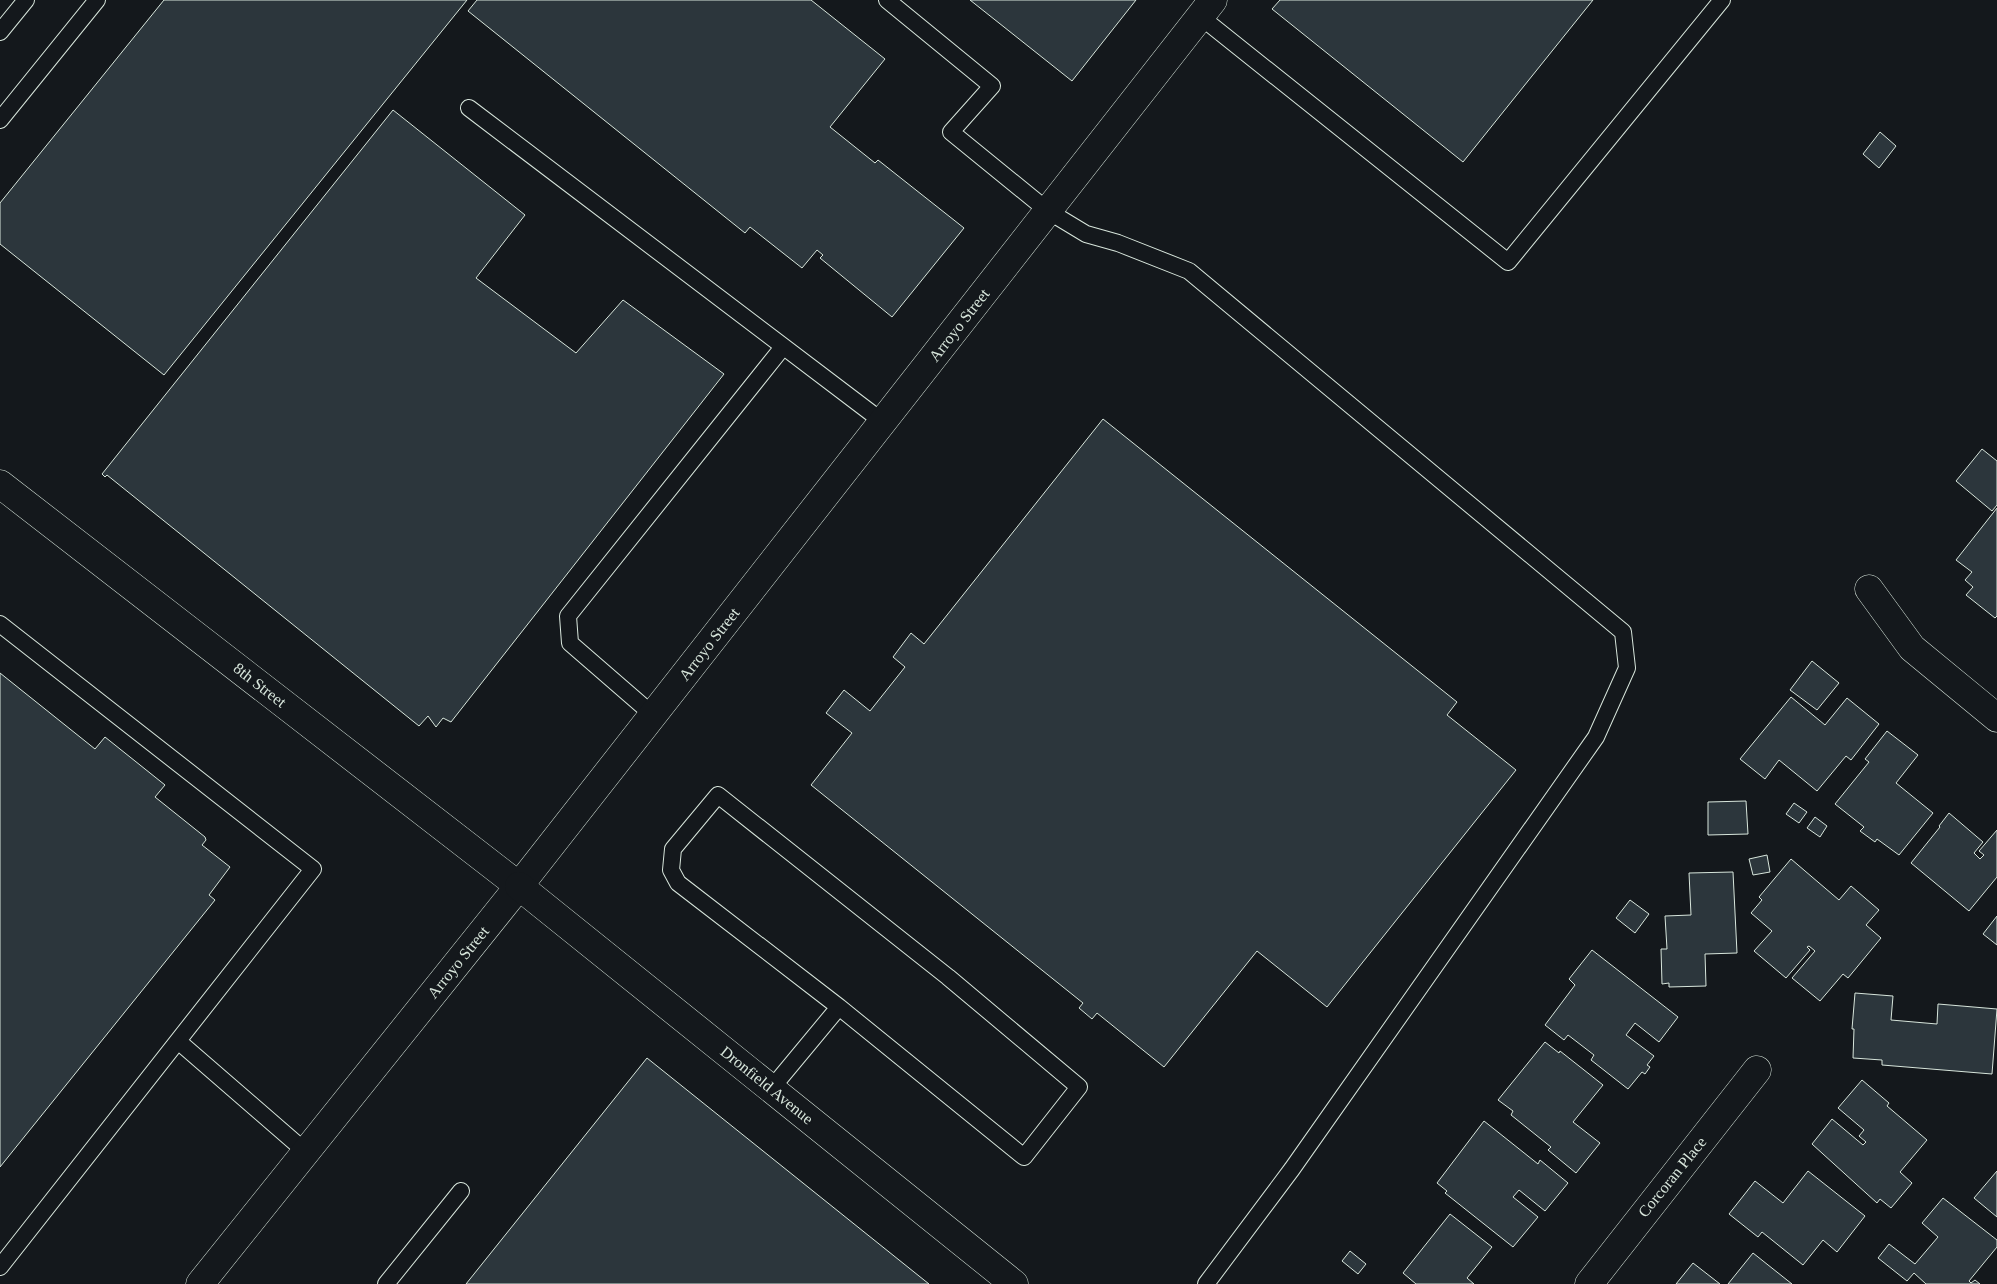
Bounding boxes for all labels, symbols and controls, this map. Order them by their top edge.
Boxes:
street label: Arroyo Street [925,285,994,365]
street label: Arroyo Street [675,604,744,684]
street label: 8th Street [230,659,290,711]
street label: Arroyo Street [424,922,493,1002]
street label: Dronfield Avenue [717,1043,817,1127]
street label: Corcoran Place [1634,1133,1710,1221]

